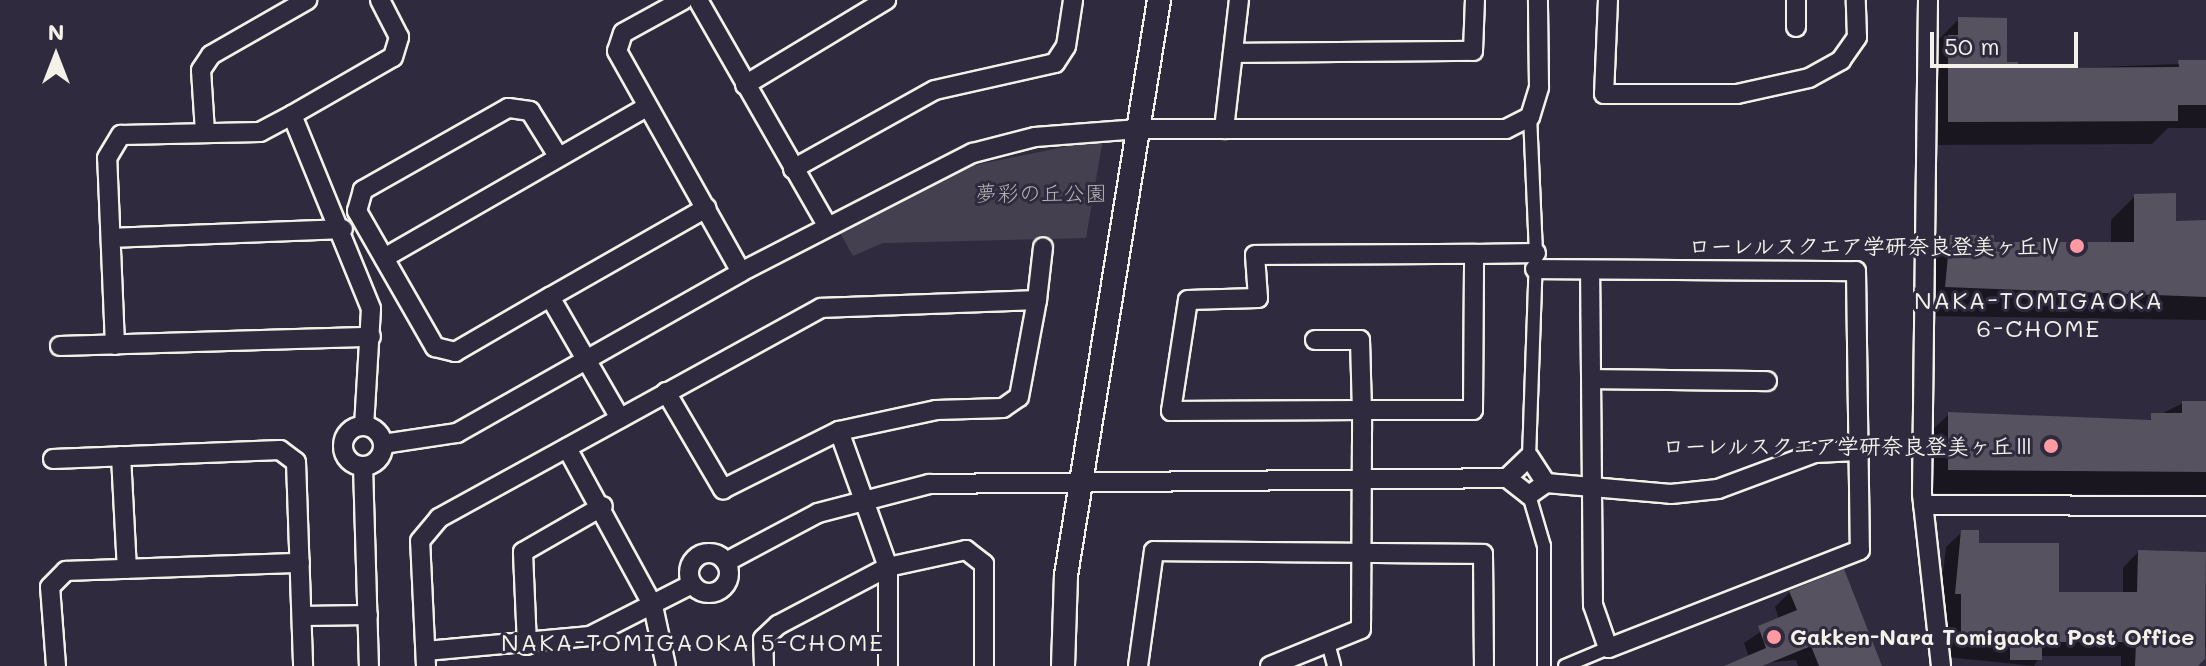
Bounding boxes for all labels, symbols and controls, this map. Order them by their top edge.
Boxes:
north arrow [16,16,96,96]
scale bar [1934,16,2082,66]
text: N [48,17,64,46]
text: 50 m [1944,30,2000,61]
park label: 夢彩の丘公園 [975,180,1107,206]
place label: ローレルスクエア学研奈良登美ヶ丘Ⅳ [1687,233,2061,259]
marker: ローレルスクエア学研奈良登美ヶ丘Ⅳ [2068,237,2086,255]
district label: NAKA-TOMIGAOKA 6-CHOME [1914,286,2164,342]
place label: ローレルスクエア学研奈良登美ヶ丘Ⅲ [1661,433,2035,459]
marker: ローレルスクエア学研奈良登美ヶ丘Ⅲ [2042,437,2060,455]
place label: Gakken-Nara Tomigaoka Post Office [1790,624,2194,650]
district label: NAKA-TOMIGAOKA 5-CHOME [501,628,885,656]
marker: Gakken-Nara Tomigaoka Post Office [1765,628,1783,646]

